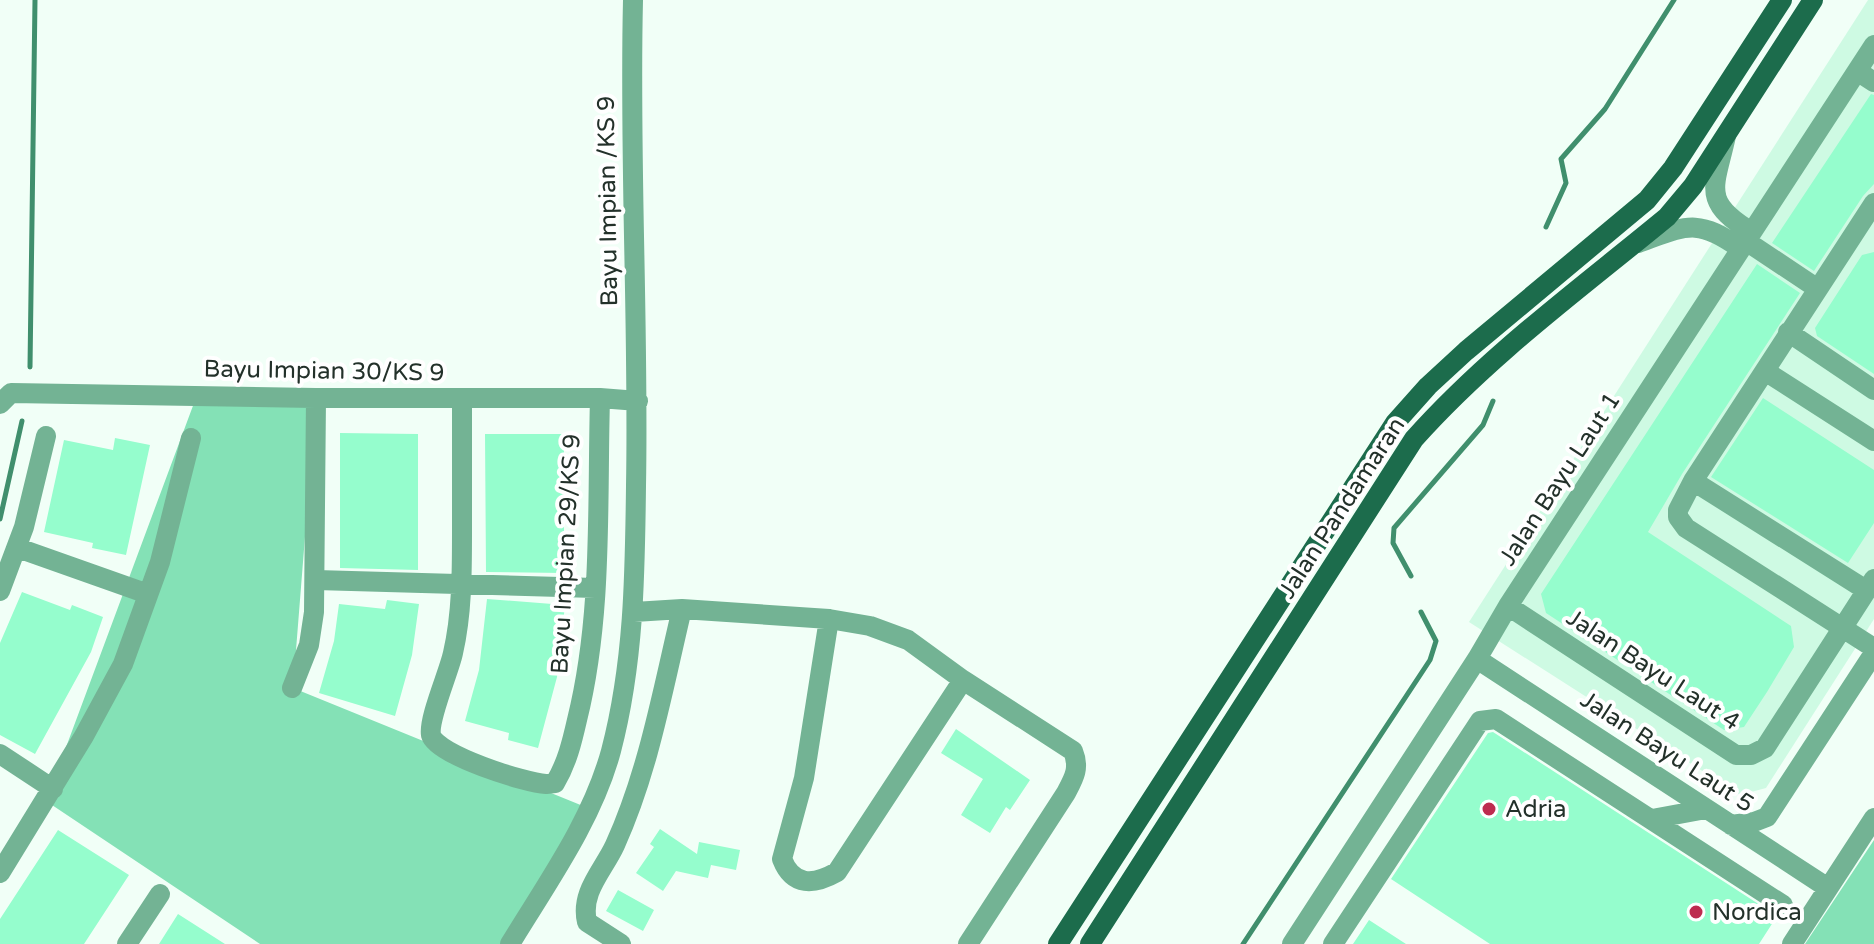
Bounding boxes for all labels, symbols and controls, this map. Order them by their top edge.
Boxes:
street label: Bayu Impian /KS 9 [592,95,624,307]
street label: Bayu Impian 30/KS 9 [203,354,445,388]
street label: Jalan Bayu Laut 1 [1493,387,1627,571]
street label: Jalan Pandamaran [1273,412,1411,604]
street label: Bayu Impian 29/KS 9 [545,433,587,675]
street label: Jalan Bayu Laut 4 [1561,603,1745,737]
street label: Jalan Bayu Laut 5 [1575,685,1759,819]
place label: Adria [1505,795,1566,824]
marker: Adria [1480,800,1498,818]
place label: Nordica [1712,898,1802,927]
marker: Nordica [1687,903,1705,921]

